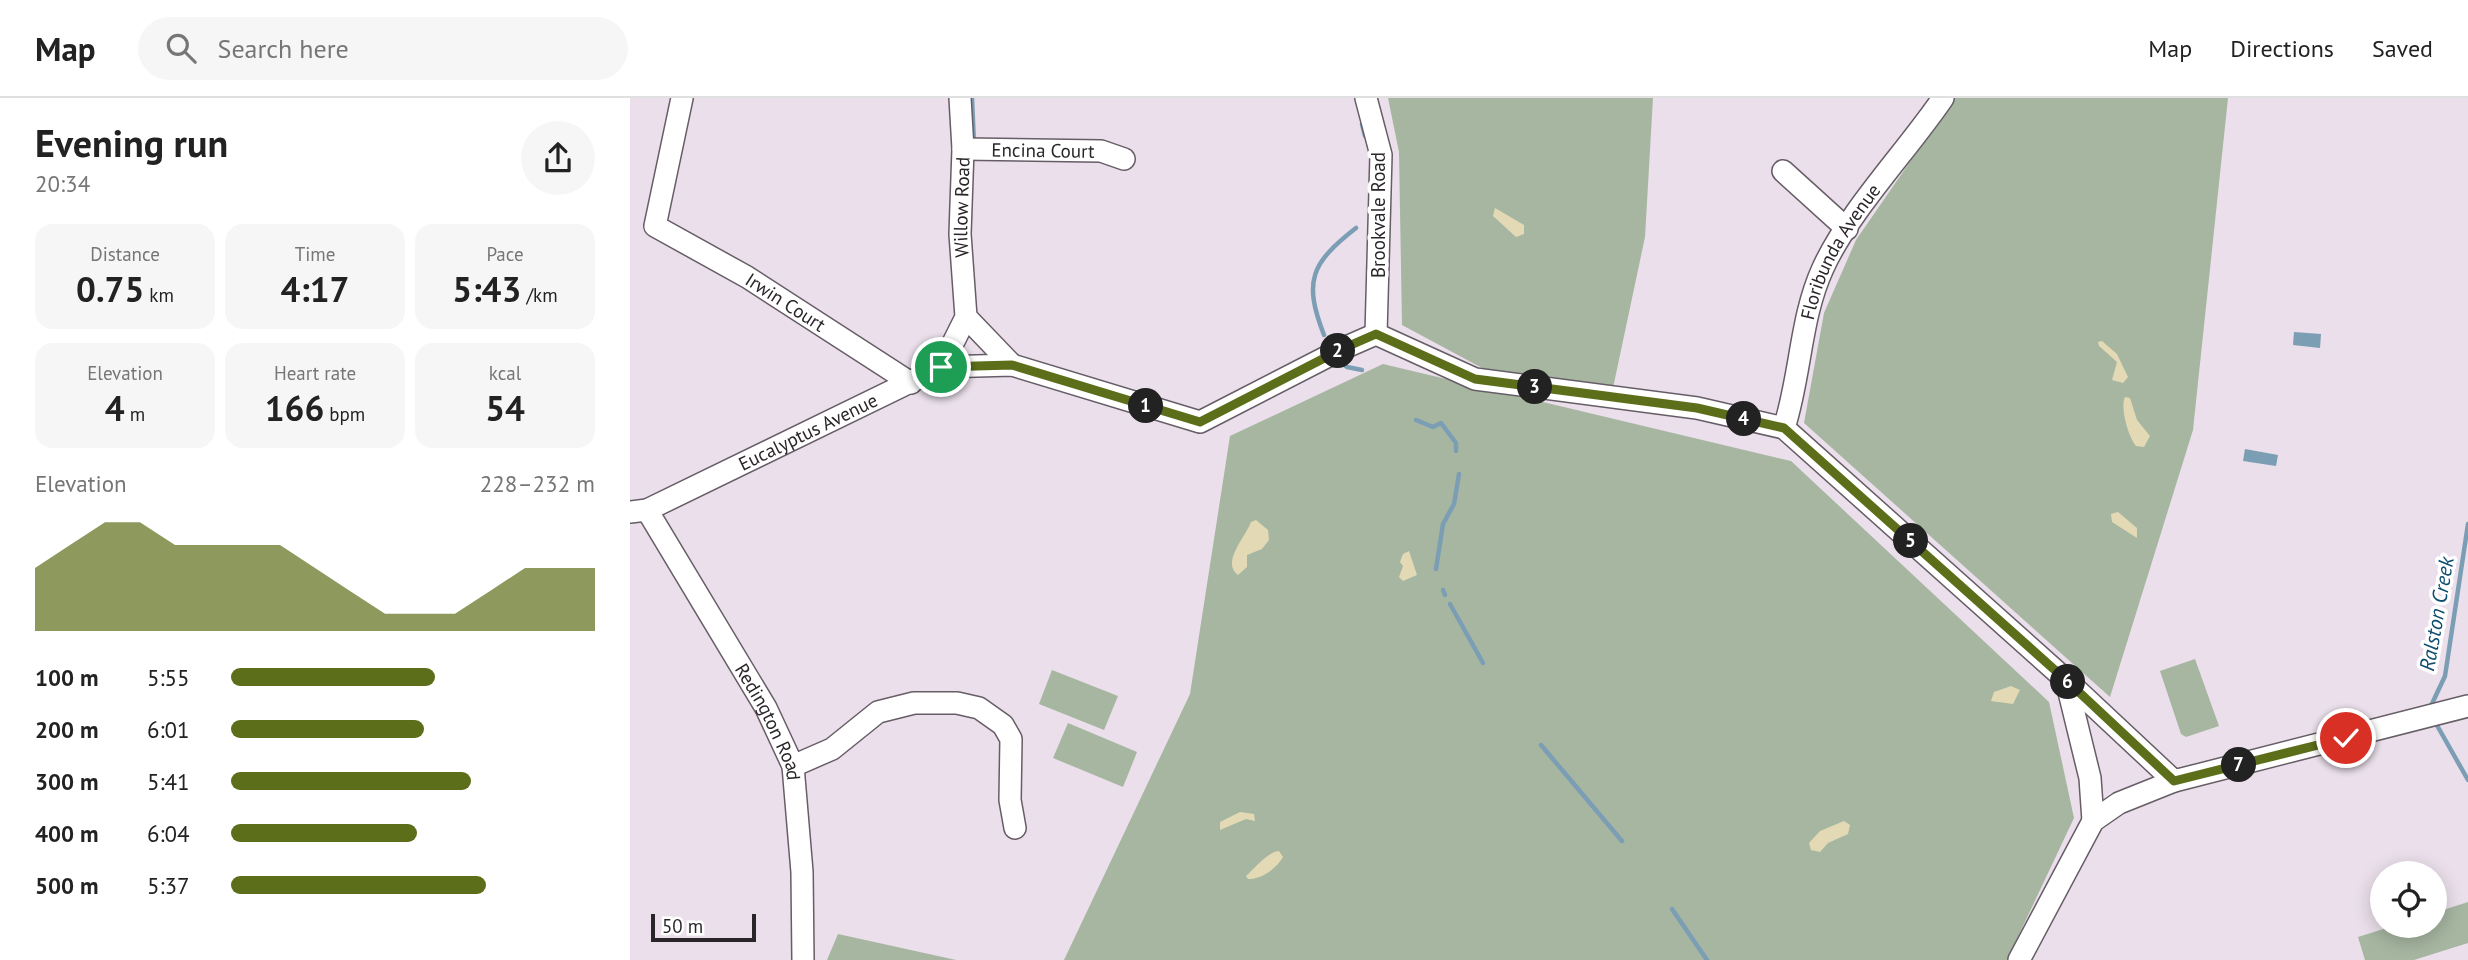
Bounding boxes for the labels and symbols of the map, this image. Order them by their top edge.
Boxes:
street label: Encina Court [991,137,1095,163]
street label: Brookvale Road [1366,152,1390,278]
street label: Willow Road [948,156,975,258]
street label: Floribunda Avenue [1795,179,1885,322]
street label: Irwin Court [741,267,831,337]
pin: 2 [1320,334,1356,368]
pin [911,337,971,397]
pin: 3 [1518,370,1552,404]
street label: Eucalyptus Avenue [734,388,881,476]
pin: 1 [1128,388,1164,424]
pin: 4 [1726,402,1762,436]
pin: 5 [1894,524,1928,558]
water label: Ralston Creek [2413,553,2460,673]
street label: Redington Road [730,659,806,781]
pin: 6 [2050,664,2086,700]
pin [2316,708,2376,768]
pin: 7 [2222,748,2256,782]
scale bar [651,911,756,943]

